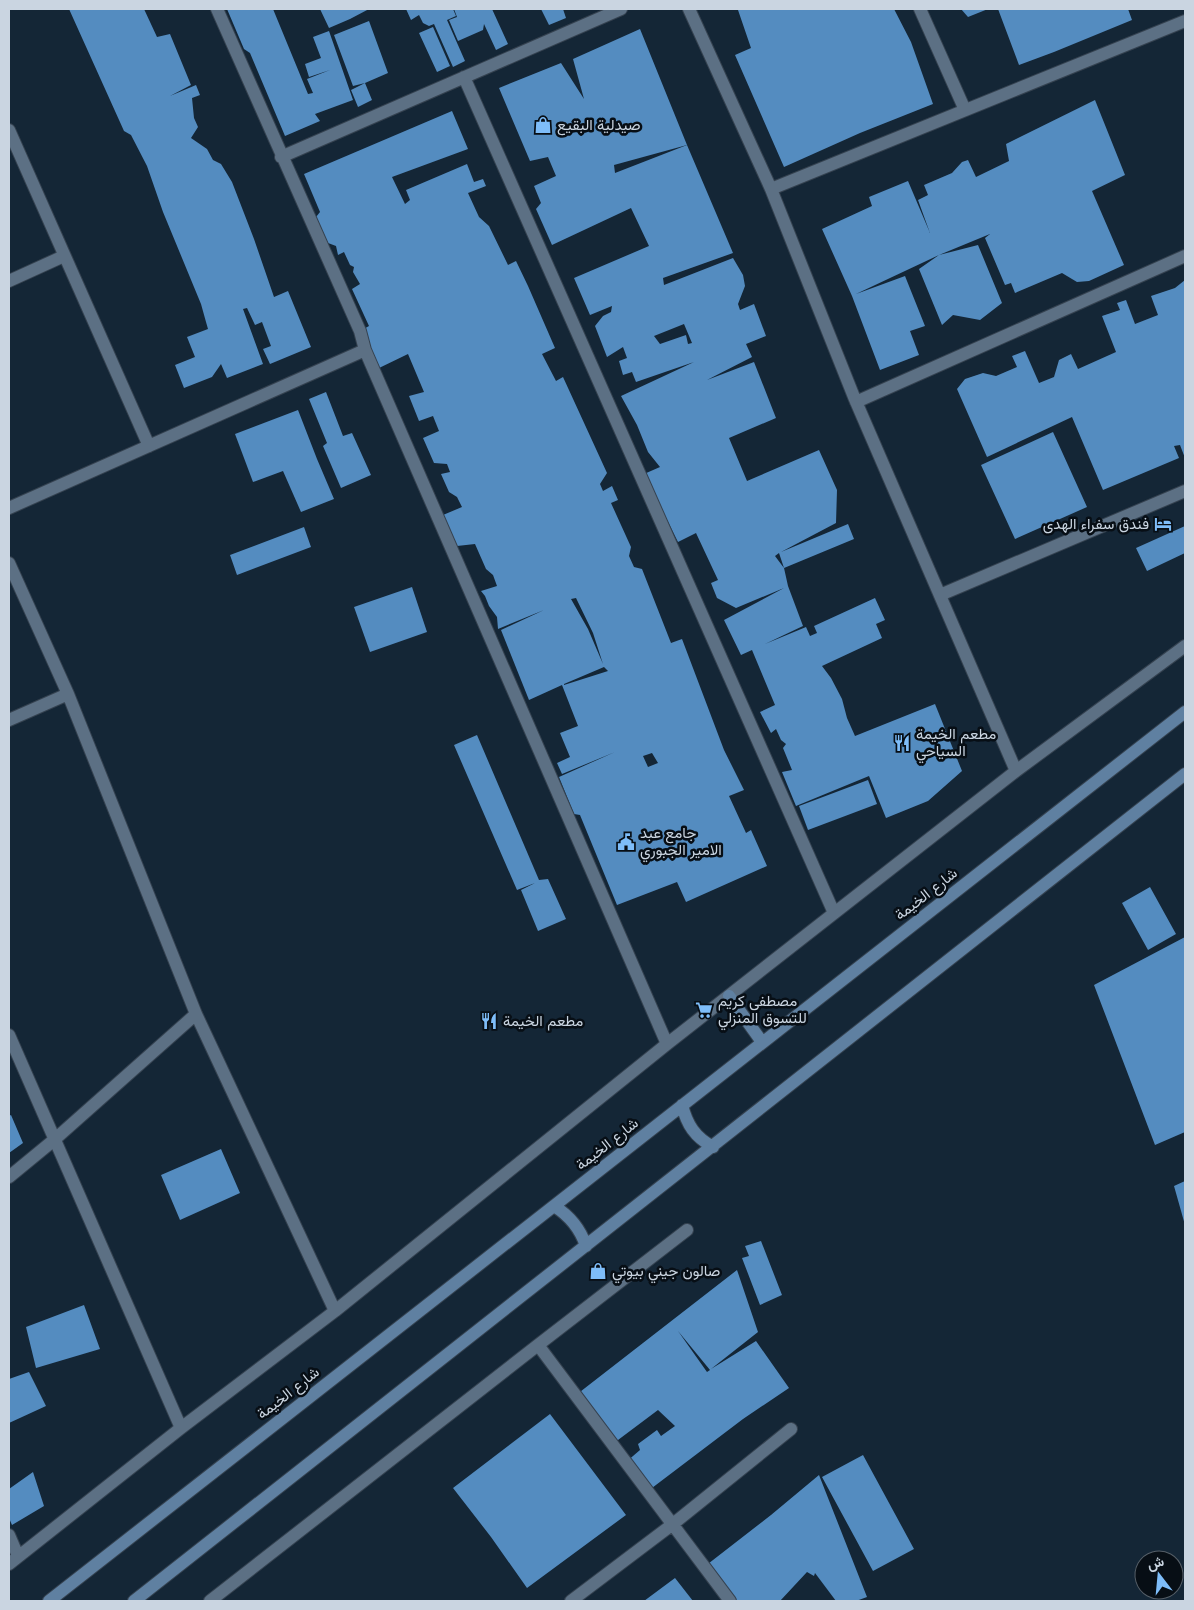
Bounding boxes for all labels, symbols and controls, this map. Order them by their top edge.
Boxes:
shop icon: صيدلية البقيع [533,115,553,135]
place label: صيدلية البقيع [557,115,641,136]
place label: فندق سفراء الهدى [1043,514,1149,534]
hotel icon: فندق سفراء الهدى [1153,514,1173,534]
place label: مطعم الخيمة السياحي [916,724,996,764]
restaurant icon: مطعم الخيمة السياحي [892,733,912,753]
place label: جامع عبد الامير الجبوري [640,823,722,863]
public building icon: جامع عبد الامير الجبوري [616,832,636,852]
street label: شارع الخيمة [891,863,962,926]
place label: مصطفى كريم للتسوق المنزلي [718,991,807,1031]
supermarket icon: مصطفى كريم للتسوق المنزلي [694,1000,714,1020]
restaurant icon: مطعم الخيمة [479,1011,499,1031]
place label: مطعم الخيمة [503,1011,583,1031]
street label: شارع الخيمة [572,1113,643,1176]
shop icon: صالون جيني بيوتي [588,1261,608,1281]
place label: صالون جيني بيوتي [612,1261,720,1284]
street label: شارع الخيمة [253,1362,324,1425]
north arrow [1134,1550,1184,1600]
text: ش [1145,1551,1166,1573]

